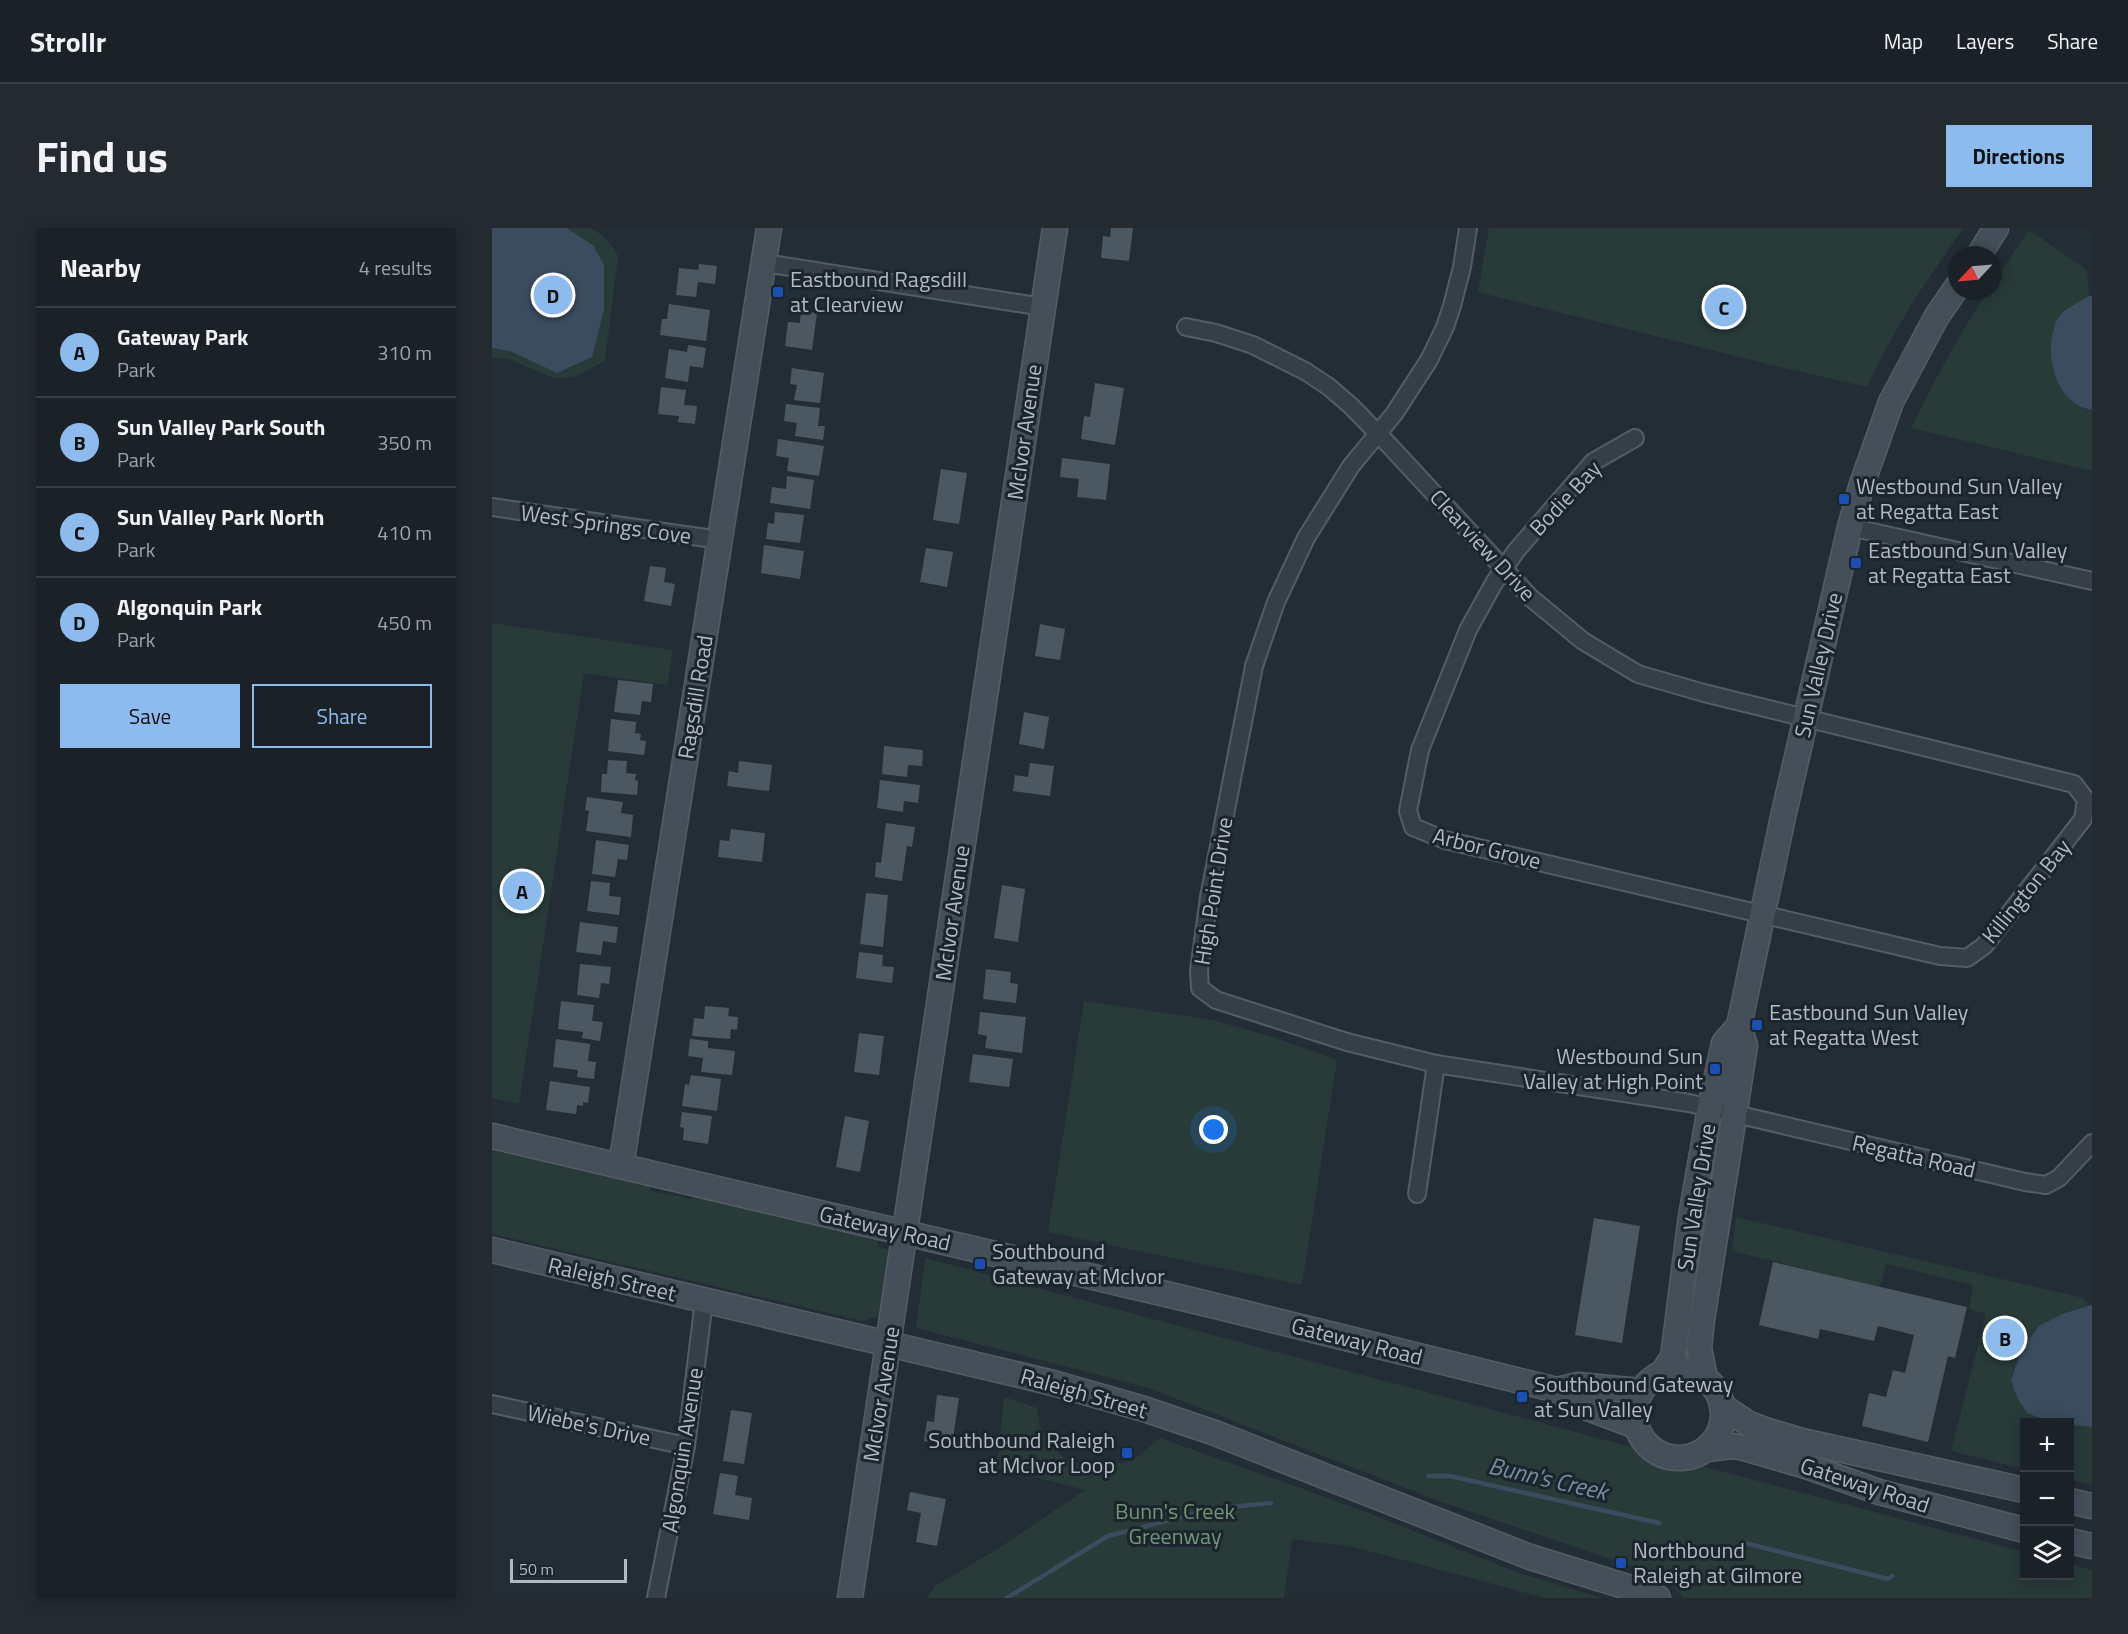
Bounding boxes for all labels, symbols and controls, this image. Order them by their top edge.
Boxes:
text: Strollr [30,20,106,63]
text: Map [1884,25,1923,57]
text: Layers [1956,25,2014,57]
text: Share [2047,25,2098,57]
text: Find us [36,124,168,188]
button: Directions [1946,125,2092,187]
north arrow [1948,246,2002,300]
text: Nearby [60,248,141,287]
text: 4 results [359,252,432,283]
place label: Eastbound Ragsdill at Clearview [790,262,967,321]
pin: D [534,272,572,318]
pin: C [1704,284,1744,329]
marker: Eastbound Ragsdill at Clearview [771,285,785,299]
text: Gateway Park [117,320,248,354]
text: A [73,337,86,368]
text: 310 m [377,337,432,368]
text: Park [117,354,155,385]
street label: McIvor Avenue [998,362,1050,502]
text: Sun Valley Park South [117,410,325,444]
text: B [73,427,86,458]
text: 350 m [377,427,432,458]
text: Park [117,444,155,475]
street label: Bodie Bay [1521,452,1609,543]
place label: Westbound Sun Valley at Regatta East [1856,469,2063,528]
street label: Clearview Drive [1422,481,1544,609]
marker: Westbound Sun Valley at Regatta East [1837,492,1851,506]
street label: West Springs Cove [519,495,693,553]
text: Sun Valley Park North [117,500,325,534]
text: C [74,517,85,548]
text: 410 m [377,517,432,548]
place label: Eastbound Sun Valley at Regatta East [1868,533,2068,592]
text: Park [117,534,155,565]
marker: Eastbound Sun Valley at Regatta East [1849,556,1863,570]
street label: Sun Valley Drive [1785,589,1851,741]
text: Algonquin Park [117,590,262,624]
text: D [73,607,86,638]
text: 450 m [377,607,432,638]
text: Park [117,624,155,655]
street label: Ragsdill Road [668,633,722,761]
button: Save [60,684,240,748]
button: Share [252,684,432,748]
street label: High Point Drive [1185,815,1241,967]
street label: Arbor Grove [1429,818,1545,878]
street label: Killington Bay [1973,831,2079,951]
street label: McIvor Avenue [926,843,978,983]
pin: A [502,868,542,914]
place label: Eastbound Sun Valley at Regatta West [1769,995,1969,1054]
marker: Eastbound Sun Valley at Regatta West [1750,1018,1764,1032]
place label: Westbound Sun Valley at High Point [1523,1039,1703,1098]
marker: Westbound Sun Valley at High Point [1708,1062,1722,1076]
your location [1199,1115,1228,1144]
street label: Sun Valley Drive [1668,1121,1724,1273]
street label: Regatta Road [1849,1125,1979,1187]
street label: Gateway Road [816,1196,954,1260]
place label: Southbound Gateway at McIvor [992,1234,1165,1293]
street label: Raleigh Street [545,1248,680,1310]
marker: Southbound Gateway at McIvor [973,1257,987,1271]
street label: Gateway Road [1288,1308,1426,1374]
pin: B [1986,1316,2024,1360]
street label: McIvor Avenue [854,1324,908,1464]
street label: Raleigh Street [1017,1359,1152,1427]
street label: Algonquin Avenue [652,1365,712,1535]
place label: Southbound Gateway at Sun Valley [1534,1367,1734,1426]
marker: Southbound Gateway at Sun Valley [1515,1390,1529,1404]
street label: Wiebe's Drive [524,1395,654,1455]
map controls [2020,1418,2074,1580]
button: + [2020,1418,2074,1472]
place label: Southbound Raleigh at McIvor Loop [928,1423,1115,1482]
marker: Southbound Raleigh at McIvor Loop [1120,1446,1134,1460]
water label: Bunn's Creek [1485,1447,1614,1510]
street label: Gateway Road [1796,1448,1934,1522]
button: − [2020,1472,2074,1526]
park label: Bunn's Creek Greenway [1115,1494,1236,1553]
button: layers [2020,1526,2074,1580]
place label: Northbound Raleigh at Gilmore [1633,1533,1802,1592]
scale bar [510,1556,627,1584]
marker: Northbound Raleigh at Gilmore [1614,1556,1628,1570]
text: 50 m [519,1557,554,1581]

